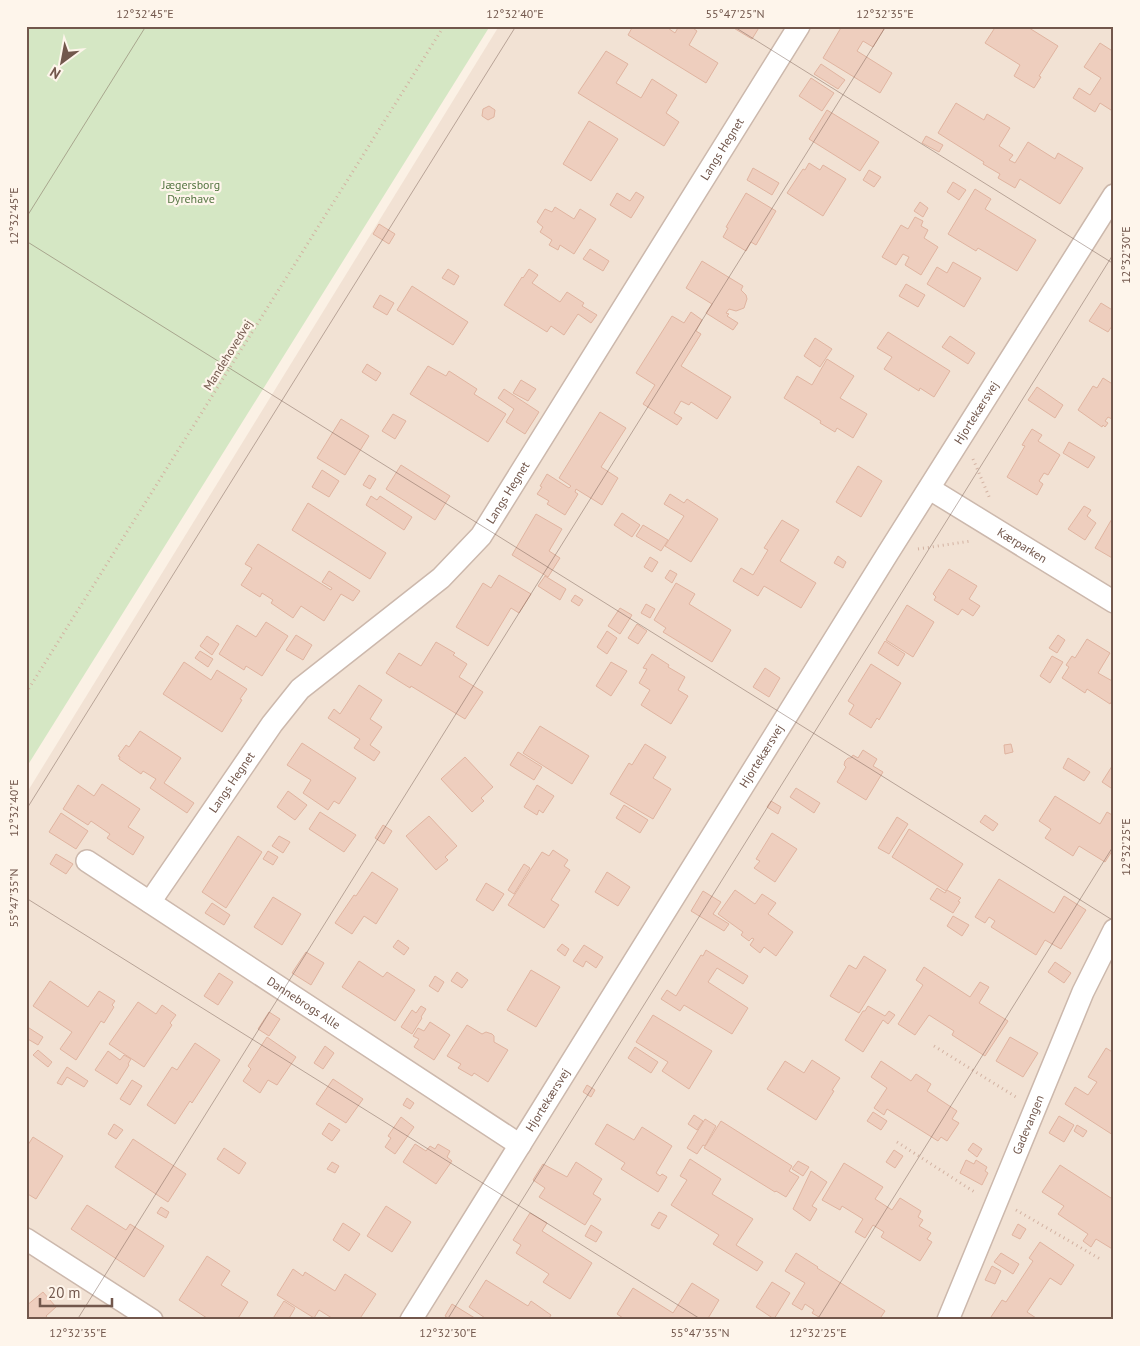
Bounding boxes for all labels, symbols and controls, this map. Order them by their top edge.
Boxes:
text: 12°32'45"E [116,6,174,21]
text: 12°32'40"E [486,6,544,21]
text: 55°47'25"N [705,6,765,21]
text: 12°32'35"E [856,6,914,21]
north arrow [38,38,88,88]
text: N [46,63,64,83]
street label: Langs Hegnet [697,115,747,183]
park label: Jægersborg Dyrehave [161,177,220,206]
text: 12°32'45"E [6,187,21,245]
text: 12°32'30"E [1118,226,1133,284]
street label: Mandehovedvej [200,317,255,393]
street label: Hjortekærsvej [951,378,1002,447]
street label: Langs Hegnet [483,459,533,526]
street label: Kærparken [995,524,1050,566]
street label: Hjortekærsvej [736,721,787,790]
street label: Langs Hegnet [205,749,258,815]
text: 12°32'40"E [6,779,21,837]
text: 12°32'25"E [1118,818,1133,876]
text: 55°47'35"N [6,868,21,928]
street label: Dannebrogs Alle [264,973,343,1032]
street label: Hjortekærsvej [522,1065,573,1134]
street label: Gadevangen [1009,1093,1047,1157]
scale bar [40,1276,112,1308]
text: 20 m [48,1283,81,1302]
text: 12°32'35"E [49,1325,107,1340]
text: 12°32'30"E [419,1325,477,1340]
text: 55°47'35"N [670,1325,730,1340]
text: 12°32'25"E [789,1325,847,1340]

